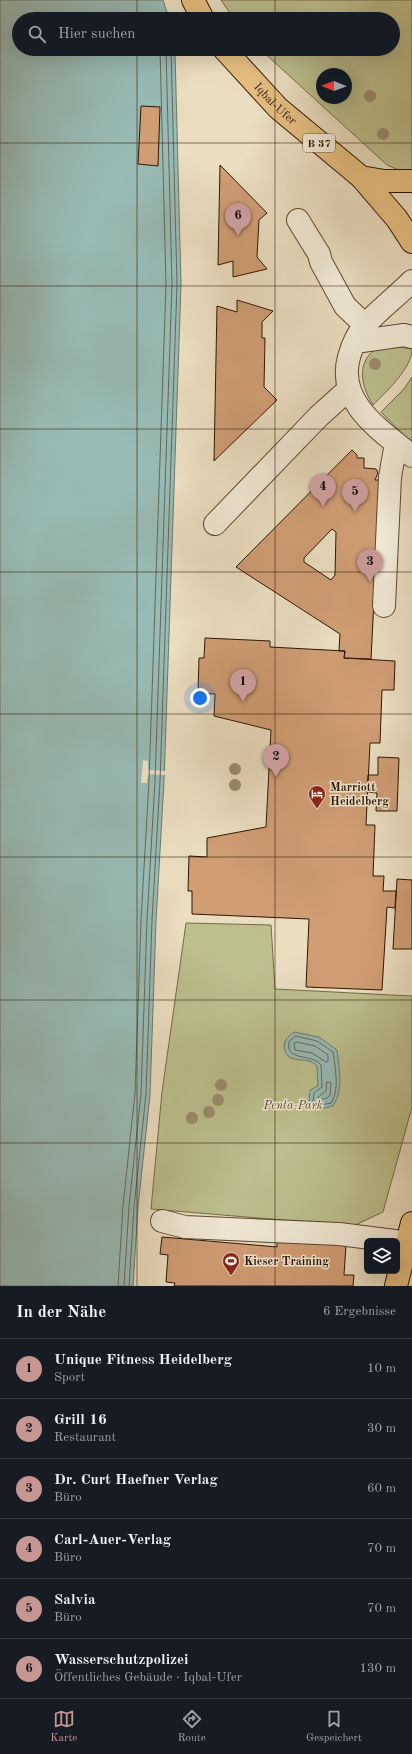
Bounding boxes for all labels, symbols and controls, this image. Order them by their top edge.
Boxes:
search box [12,12,400,56]
icon: search [26,23,48,45]
text: Hier suchen [58,27,135,42]
north arrow [316,68,352,104]
street label: Iqbal-Ufer [251,81,298,128]
road number: B 37 [303,134,335,152]
pin: 6 [225,203,251,236]
pin: 4 [310,474,336,507]
pin: 5 [342,479,368,512]
pin: 3 [357,549,383,582]
pin: 1 [230,669,256,702]
your location [190,688,210,708]
pin: 2 [263,744,289,777]
place label: Marriott Heidelberg [330,782,389,808]
hotel icon: Marriott Heidelberg [307,784,327,809]
park label: Penta-Park [262,1100,323,1112]
map controls [364,1238,400,1274]
button: layers [364,1238,400,1274]
sports icon: Kieser Training [221,1251,241,1276]
place label: Kieser Training [244,1256,329,1268]
text: In der Nähe [16,1304,106,1321]
text: 6 Ergebnisse [323,1305,396,1318]
text: Unique Fitness Heidelberg [54,1353,232,1368]
text: 1 [25,1362,33,1375]
text: 10 m [367,1362,396,1375]
text: Sport [54,1371,85,1384]
text: Grill 16 [54,1413,107,1428]
text: 2 [25,1422,33,1435]
text: 30 m [367,1422,396,1435]
text: Restaurant [54,1431,116,1444]
text: Dr. Curt Haefner Verlag [54,1473,218,1488]
text: 3 [25,1482,33,1495]
text: 60 m [367,1482,396,1495]
text: Büro [54,1491,82,1504]
text: Carl-Auer-Verlag [54,1533,171,1548]
text: 4 [25,1542,33,1555]
text: 70 m [367,1542,396,1555]
text: Büro [54,1551,82,1564]
text: Salvia [54,1593,96,1608]
text: 5 [25,1602,33,1615]
text: 70 m [367,1602,396,1615]
text: Büro [54,1611,82,1624]
text: Wasserschutzpolizei [54,1653,189,1668]
text: 6 [25,1662,33,1675]
text: 130 m [359,1662,396,1675]
text: Öffentliches Gebäude · Iqbal-Ufer [54,1671,242,1684]
tab: Karte [50,1708,77,1746]
tab: Route [178,1708,206,1746]
tab: Gespeichert [306,1708,362,1746]

